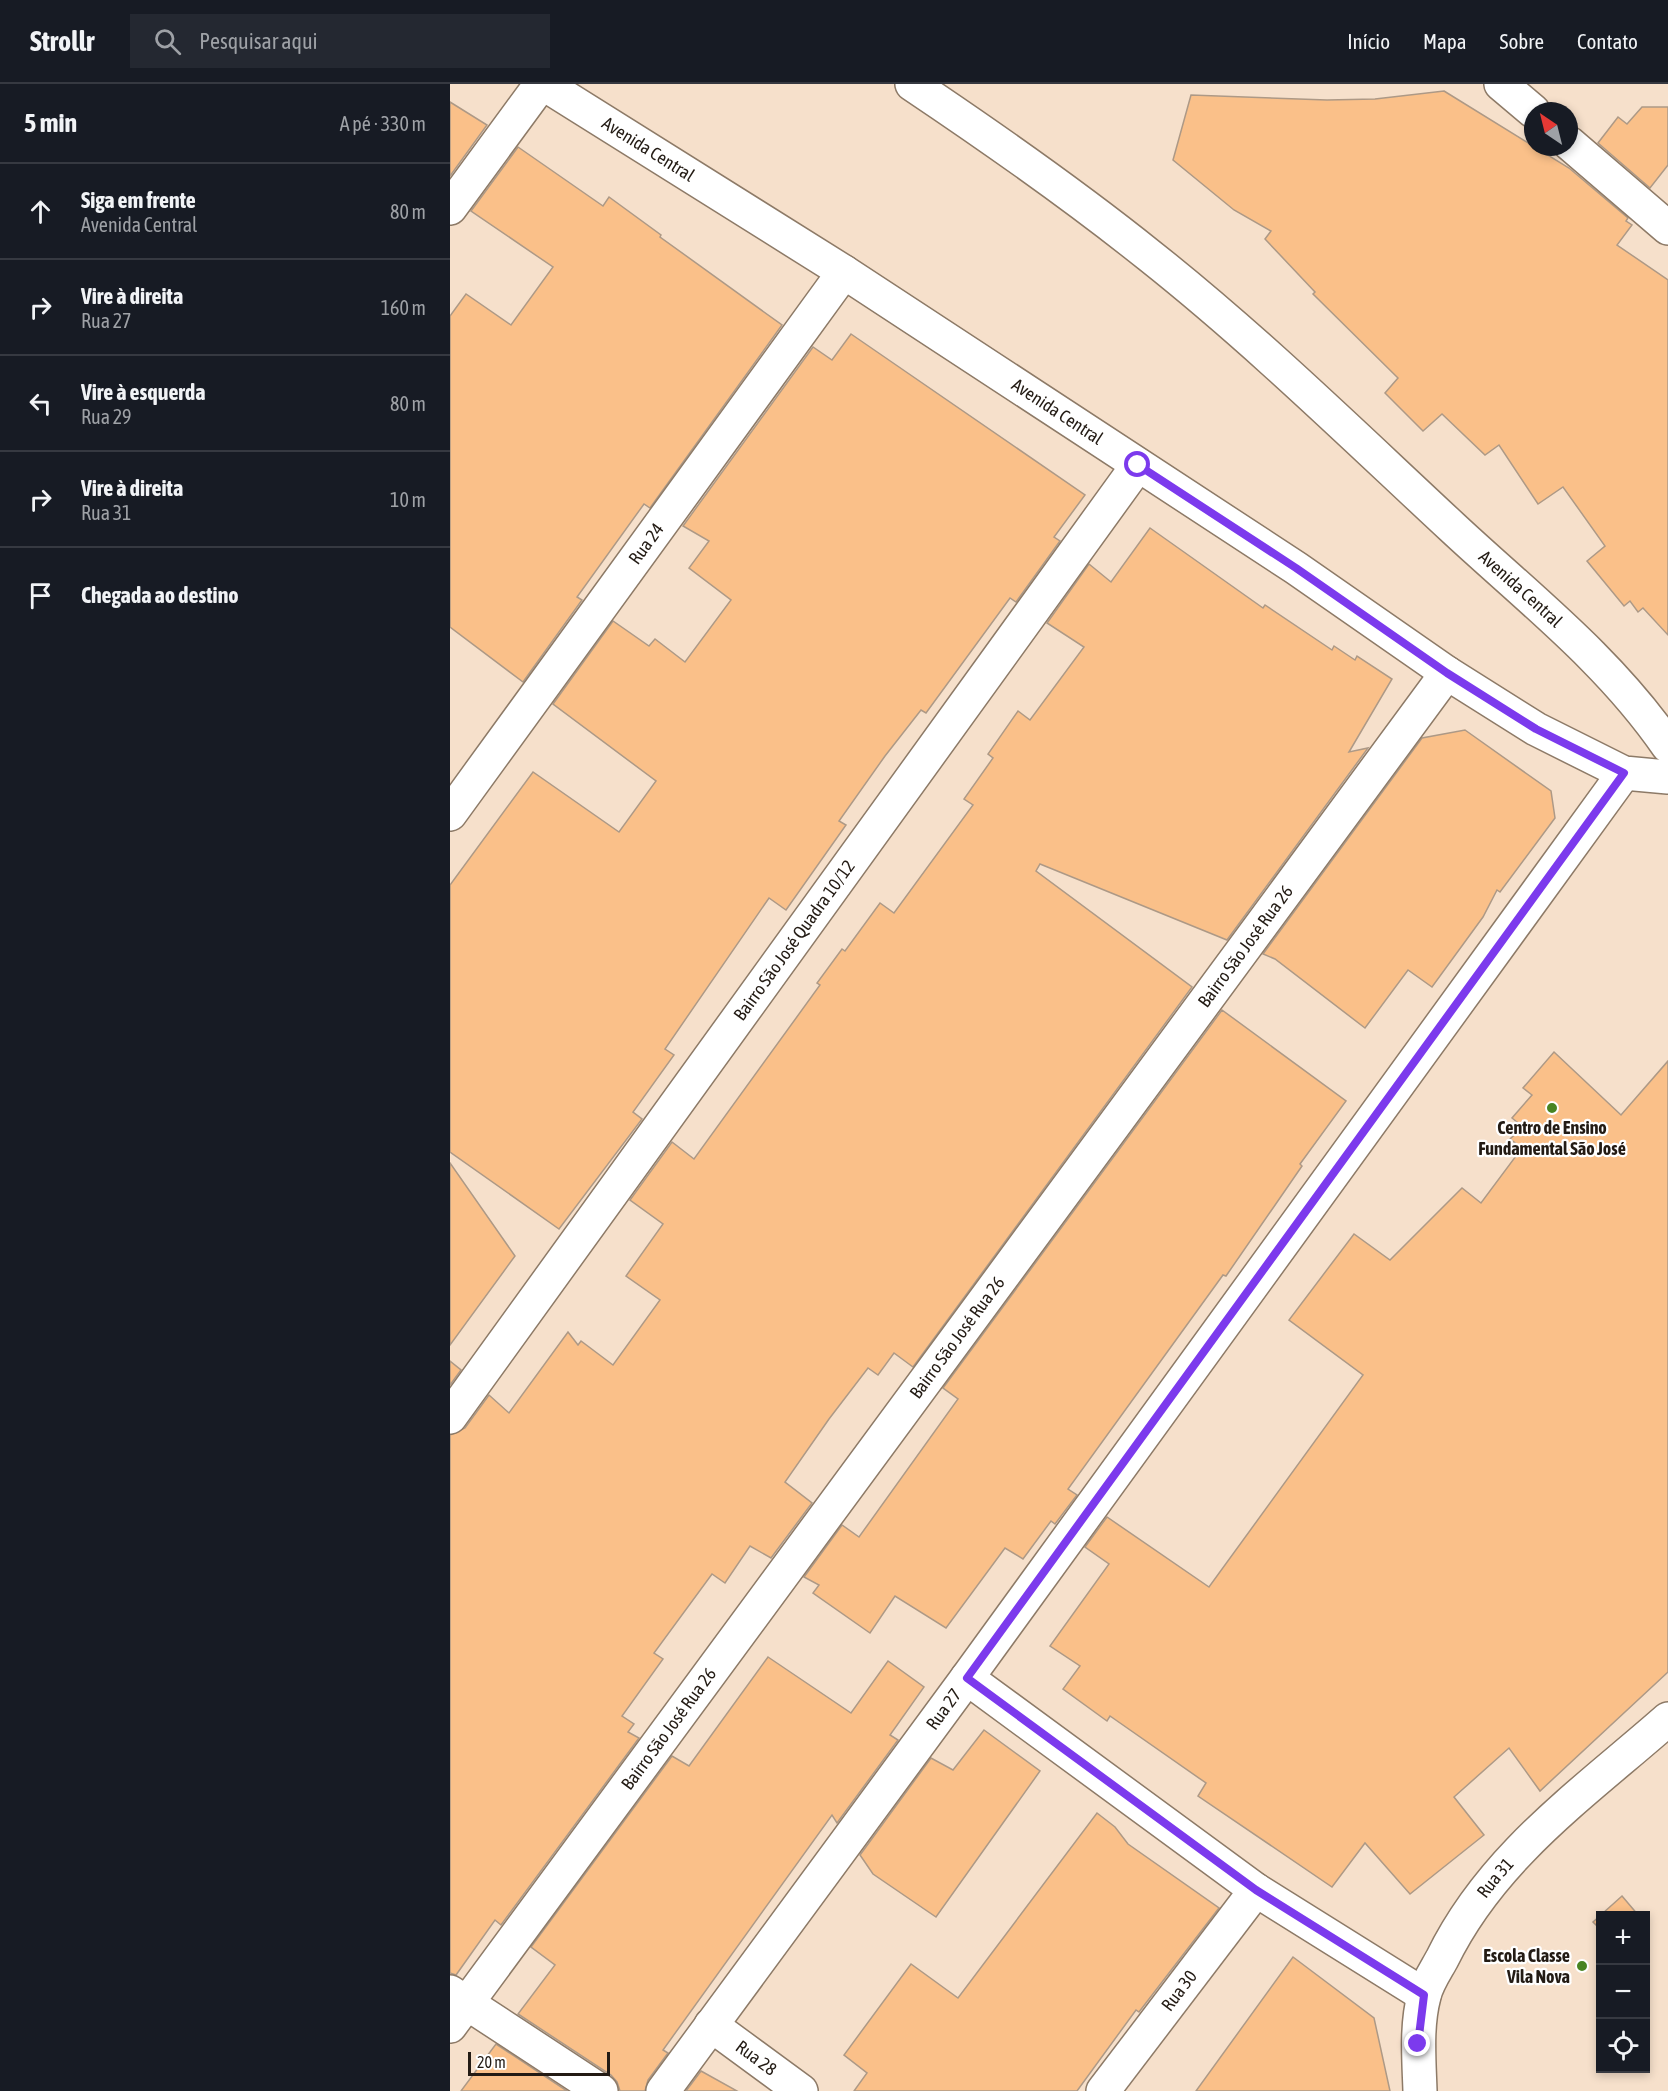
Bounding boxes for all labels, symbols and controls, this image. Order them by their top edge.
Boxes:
search box [130,14,550,68]
text: Strollr [30,25,94,57]
icon: search [151,25,184,58]
text: Pesquisar aqui [199,28,318,54]
text: Início [1347,29,1390,53]
text: Mapa [1423,29,1467,53]
text: Sobre [1500,29,1544,53]
text: Contato [1577,29,1638,53]
north arrow [1524,102,1578,156]
text: 5 min [24,108,77,138]
text: A pé · 330 m [340,112,426,135]
street label: Avenida Central [598,112,699,186]
text: Siga em frente [81,187,196,213]
icon: ahead [24,195,57,228]
text: 80 m [390,200,426,223]
text: Avenida Central [81,213,197,236]
text: Vire à direita [81,283,183,309]
icon: right [24,291,57,324]
text: 160 m [381,296,426,319]
text: Rua 27 [81,309,132,332]
street label: Avenida Central [1008,374,1107,449]
text: Vire à esquerda [81,379,206,405]
icon: left [24,387,57,420]
text: 80 m [390,392,426,415]
text: Rua 29 [81,405,132,428]
route start [1124,451,1150,477]
text: Vire à direita [81,475,183,501]
icon: right [24,483,57,516]
text: 10 m [390,488,426,511]
text: Rua 31 [81,501,132,524]
street label: Rua 24 [624,519,668,568]
street label: Avenida Central [1475,546,1567,632]
icon: arrive [24,579,57,612]
text: Chegada ao destino [81,582,239,608]
street label: Bairro São José Quadra 10/12 [729,856,859,1024]
street label: Bairro São José Rua 26 [1193,881,1297,1011]
marker: Centro de Ensino Fundamental São José [1545,1101,1559,1115]
place label: Centro de Ensino Fundamental São José [1478,1117,1626,1159]
street label: Bairro São José Rua 26 [905,1272,1009,1402]
street label: Bairro São José Rua 26 [617,1664,720,1794]
street label: Rua 27 [922,1684,966,1734]
street label: Rua 31 [1472,1853,1518,1902]
map controls [1596,1911,1650,2073]
button: + [1596,1911,1650,1965]
place label: Escola Classe Vila Nova [1483,1945,1570,1987]
marker: Escola Classe Vila Nova [1575,1959,1589,1973]
button: − [1596,1965,1650,2019]
street label: Rua 30 [1157,1966,1201,2015]
button: locate [1596,2019,1650,2073]
route end [1404,2030,1430,2056]
street label: Rua 28 [732,2036,781,2080]
scale bar [468,2049,610,2076]
text: 20 m [477,2053,506,2071]

